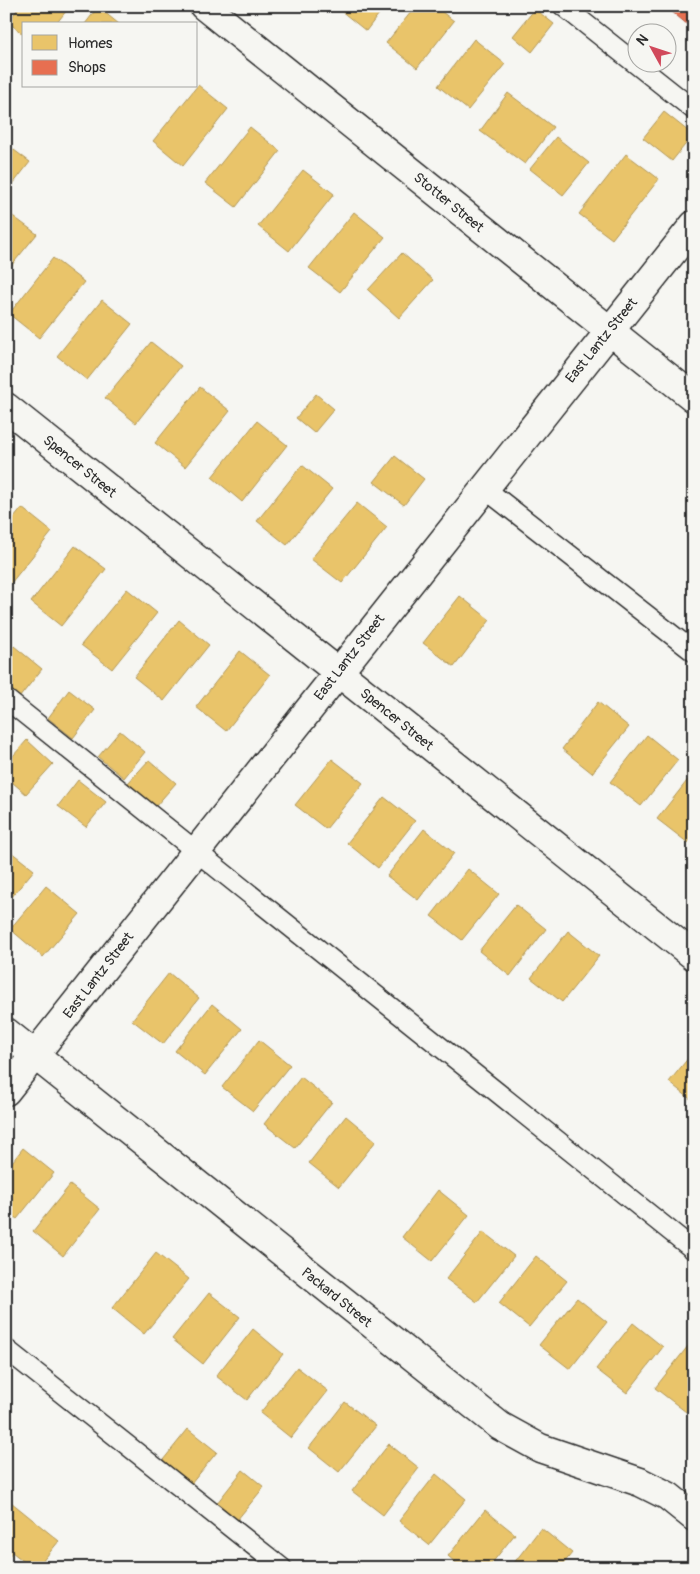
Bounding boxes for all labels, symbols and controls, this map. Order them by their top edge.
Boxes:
legend [22,22,198,88]
north arrow [628,22,678,72]
text: N [633,31,652,49]
text: Homes [68,34,113,53]
text: Shops [68,58,106,77]
street label: Stotter Street [410,169,488,236]
street label: East Lantz Street [562,294,641,386]
street label: Spencer Street [40,432,120,501]
street label: East Lantz Street [311,611,388,704]
street label: Spencer Street [357,685,437,754]
street label: East Lantz Street [60,929,137,1022]
street label: Packard Street [298,1264,376,1331]

